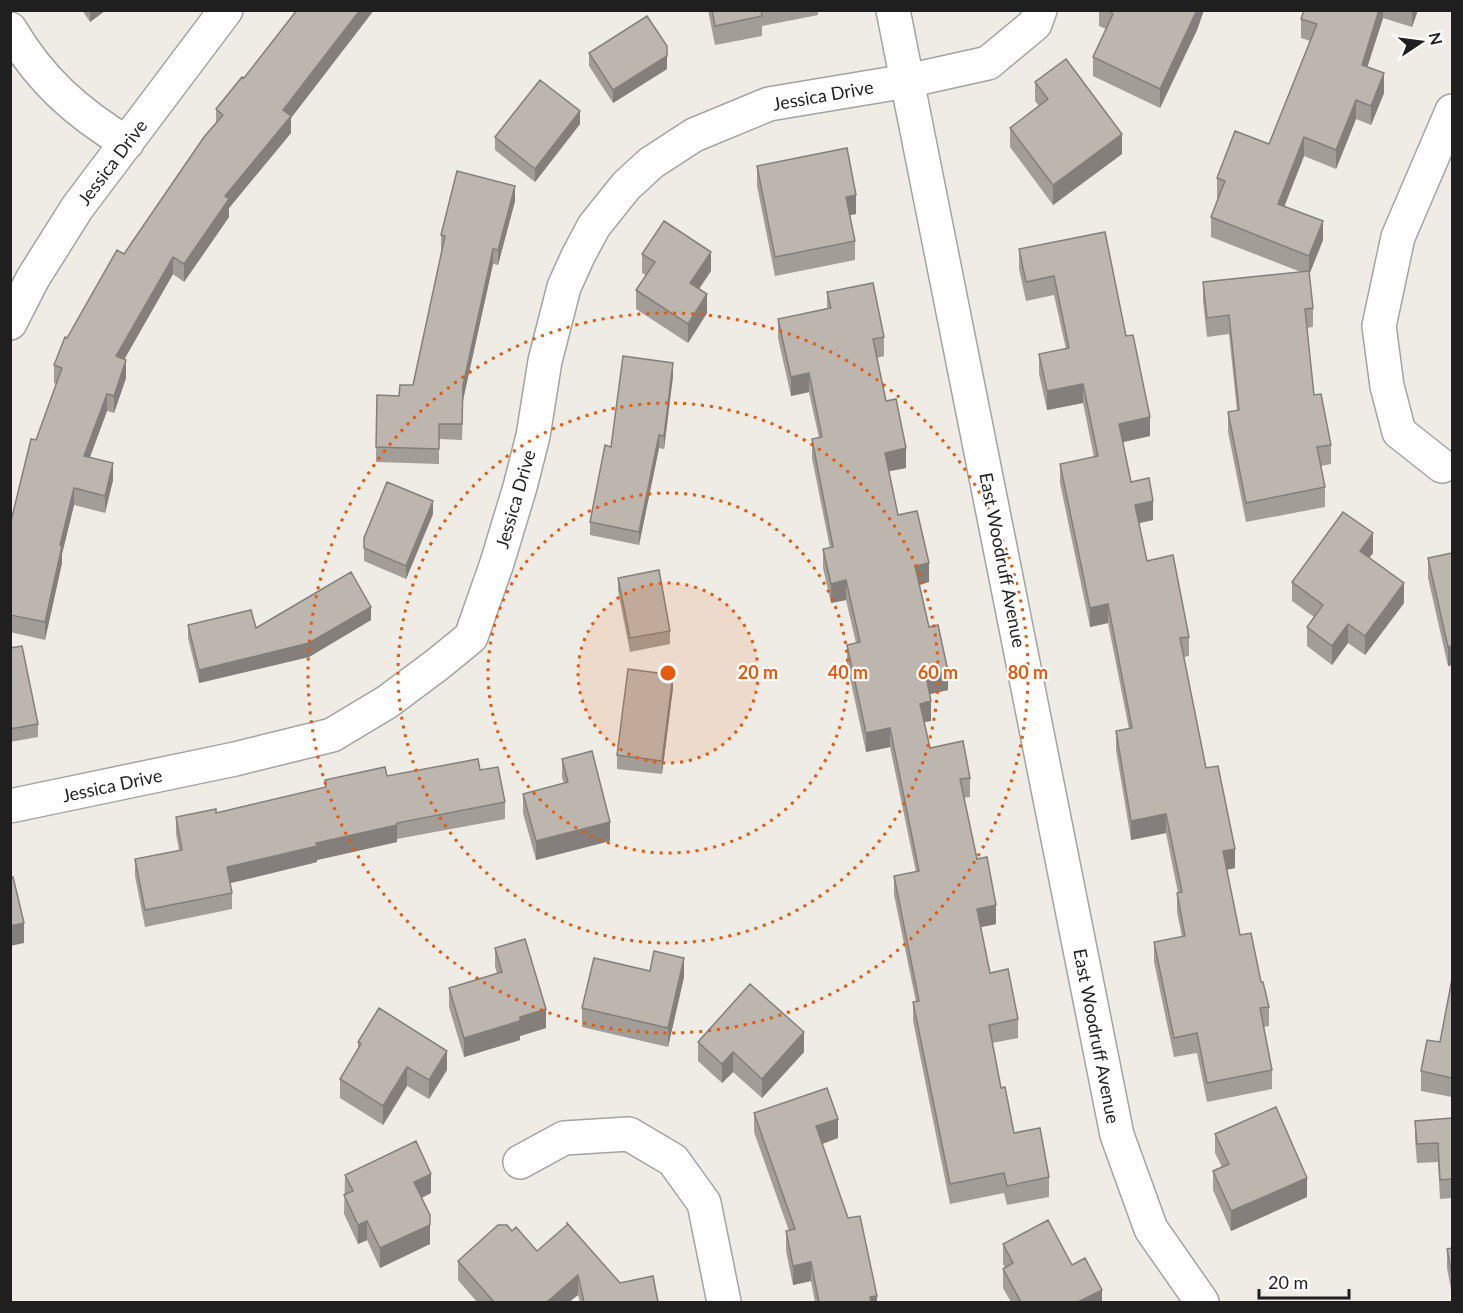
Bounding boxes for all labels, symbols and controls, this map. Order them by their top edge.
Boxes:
north arrow [1391,12,1451,72]
text: N [1425,30,1447,47]
street label: Jessica Drive [771,75,875,115]
street label: Jessica Drive [73,115,151,209]
street label: Jessica Drive [490,447,540,551]
street label: East Woodruff Avenue [975,471,1031,649]
text: 20 m [738,661,778,683]
text: 40 m [828,661,868,683]
text: 60 m [918,661,958,683]
text: 80 m [1008,661,1048,683]
centre of rings [658,663,678,683]
street label: Jessica Drive [60,764,164,806]
street label: East Woodruff Avenue [1069,947,1125,1125]
scale bar [1259,1262,1349,1300]
text: 20 m [1268,1271,1308,1293]

